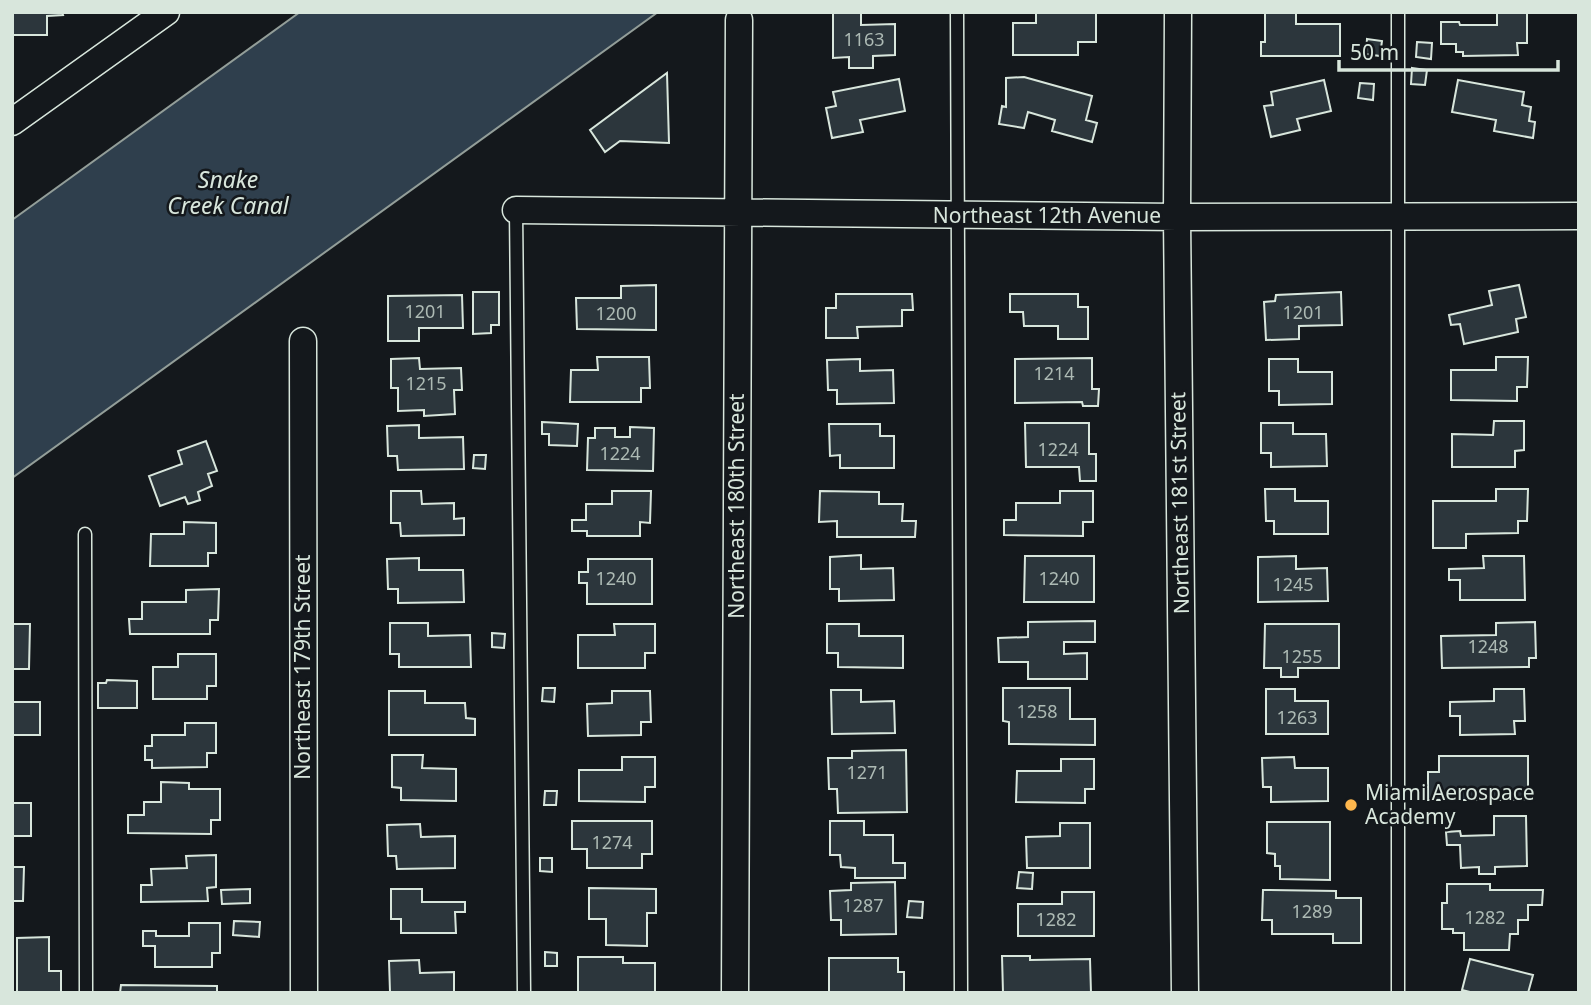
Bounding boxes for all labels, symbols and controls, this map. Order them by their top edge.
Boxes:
house number: 1163 [843,27,885,51]
scale bar [1339,28,1558,72]
text: 50 m [1350,38,1399,66]
water label: Snake Creek Canal [167,163,290,221]
street label: Northeast 12th Avenue [933,201,1161,229]
house number: 1201 [404,299,446,323]
house number: 1201 [1282,300,1324,324]
house number: 1200 [595,301,637,325]
house number: 1214 [1033,361,1075,385]
house number: 1215 [405,371,447,395]
street label: Northeast 181st Street [1163,391,1195,614]
street label: Northeast 180th Street [722,393,750,619]
house number: 1224 [1037,437,1079,461]
house number: 1224 [599,441,641,465]
street label: Northeast 179th Street [288,554,316,780]
house number: 1240 [595,566,637,590]
house number: 1240 [1038,566,1080,590]
house number: 1245 [1272,572,1314,596]
house number: 1248 [1467,634,1509,658]
house number: 1255 [1281,644,1323,668]
house number: 1258 [1016,699,1058,723]
house number: 1263 [1276,705,1318,729]
house number: 1271 [846,760,888,784]
place label: Miami Aerospace Academy [1365,778,1535,830]
marker: Miami Aerospace Academy [1343,797,1359,813]
house number: 1274 [591,830,633,854]
house number: 1287 [842,893,884,917]
house number: 1289 [1291,899,1333,923]
house number: 1282 [1464,905,1506,929]
house number: 1282 [1035,907,1077,931]

